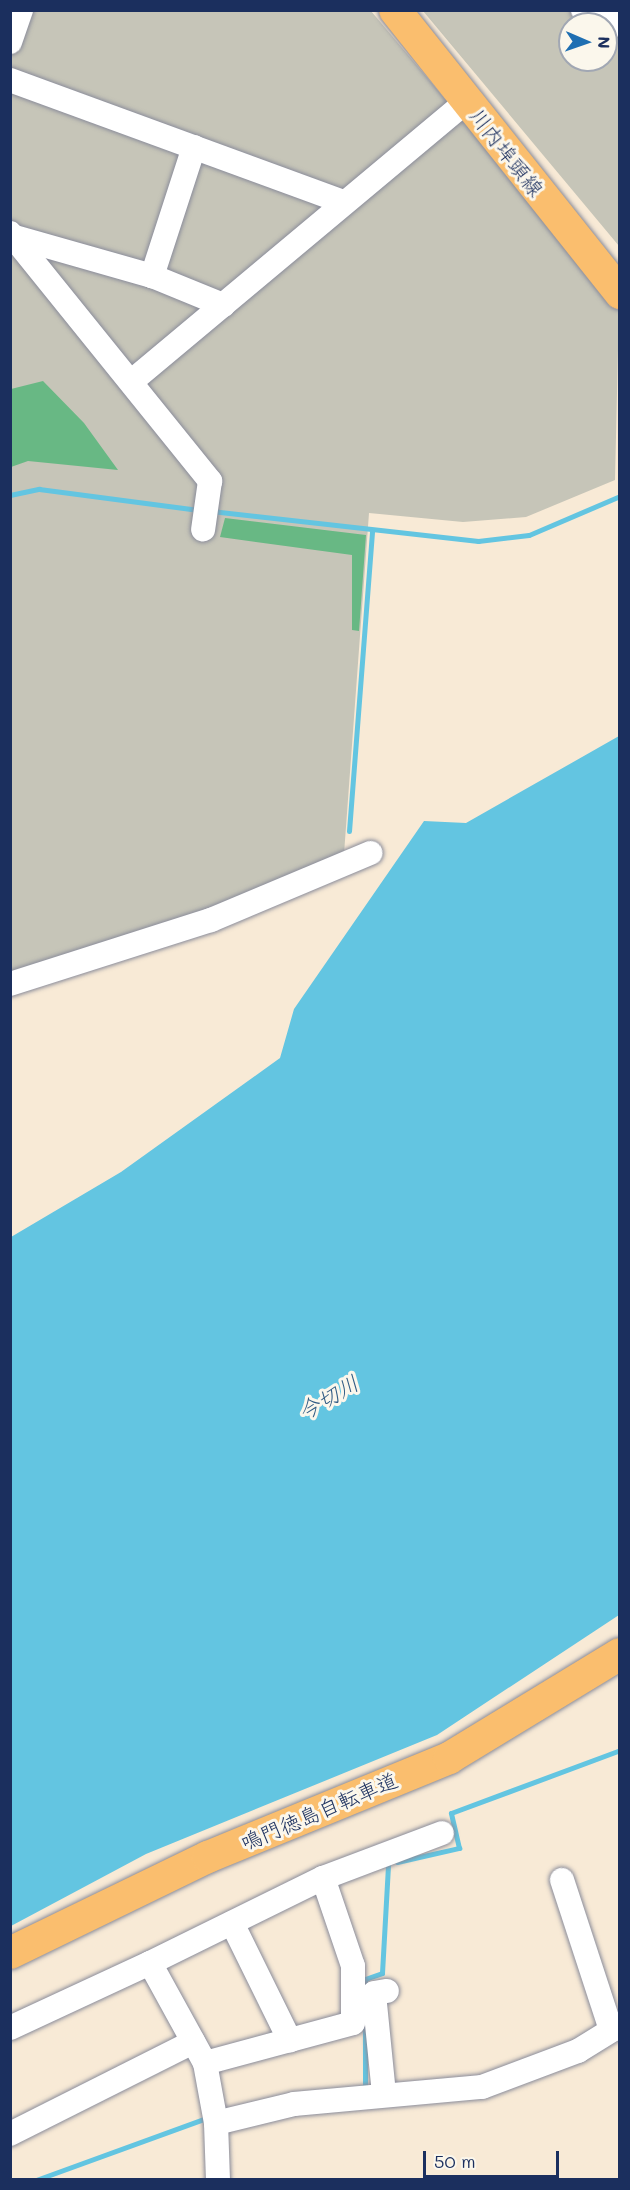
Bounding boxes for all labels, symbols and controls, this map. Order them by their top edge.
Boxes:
north arrow [558,12,618,72]
text: N [594,36,615,49]
street label: 川内埠頭線 [465,103,549,201]
water label: 今切川 [293,1369,363,1425]
street label: 鳴門徳島自転車道 [237,1767,401,1855]
scale bar [426,2139,562,2177]
text: 50 m [434,2149,476,2173]

